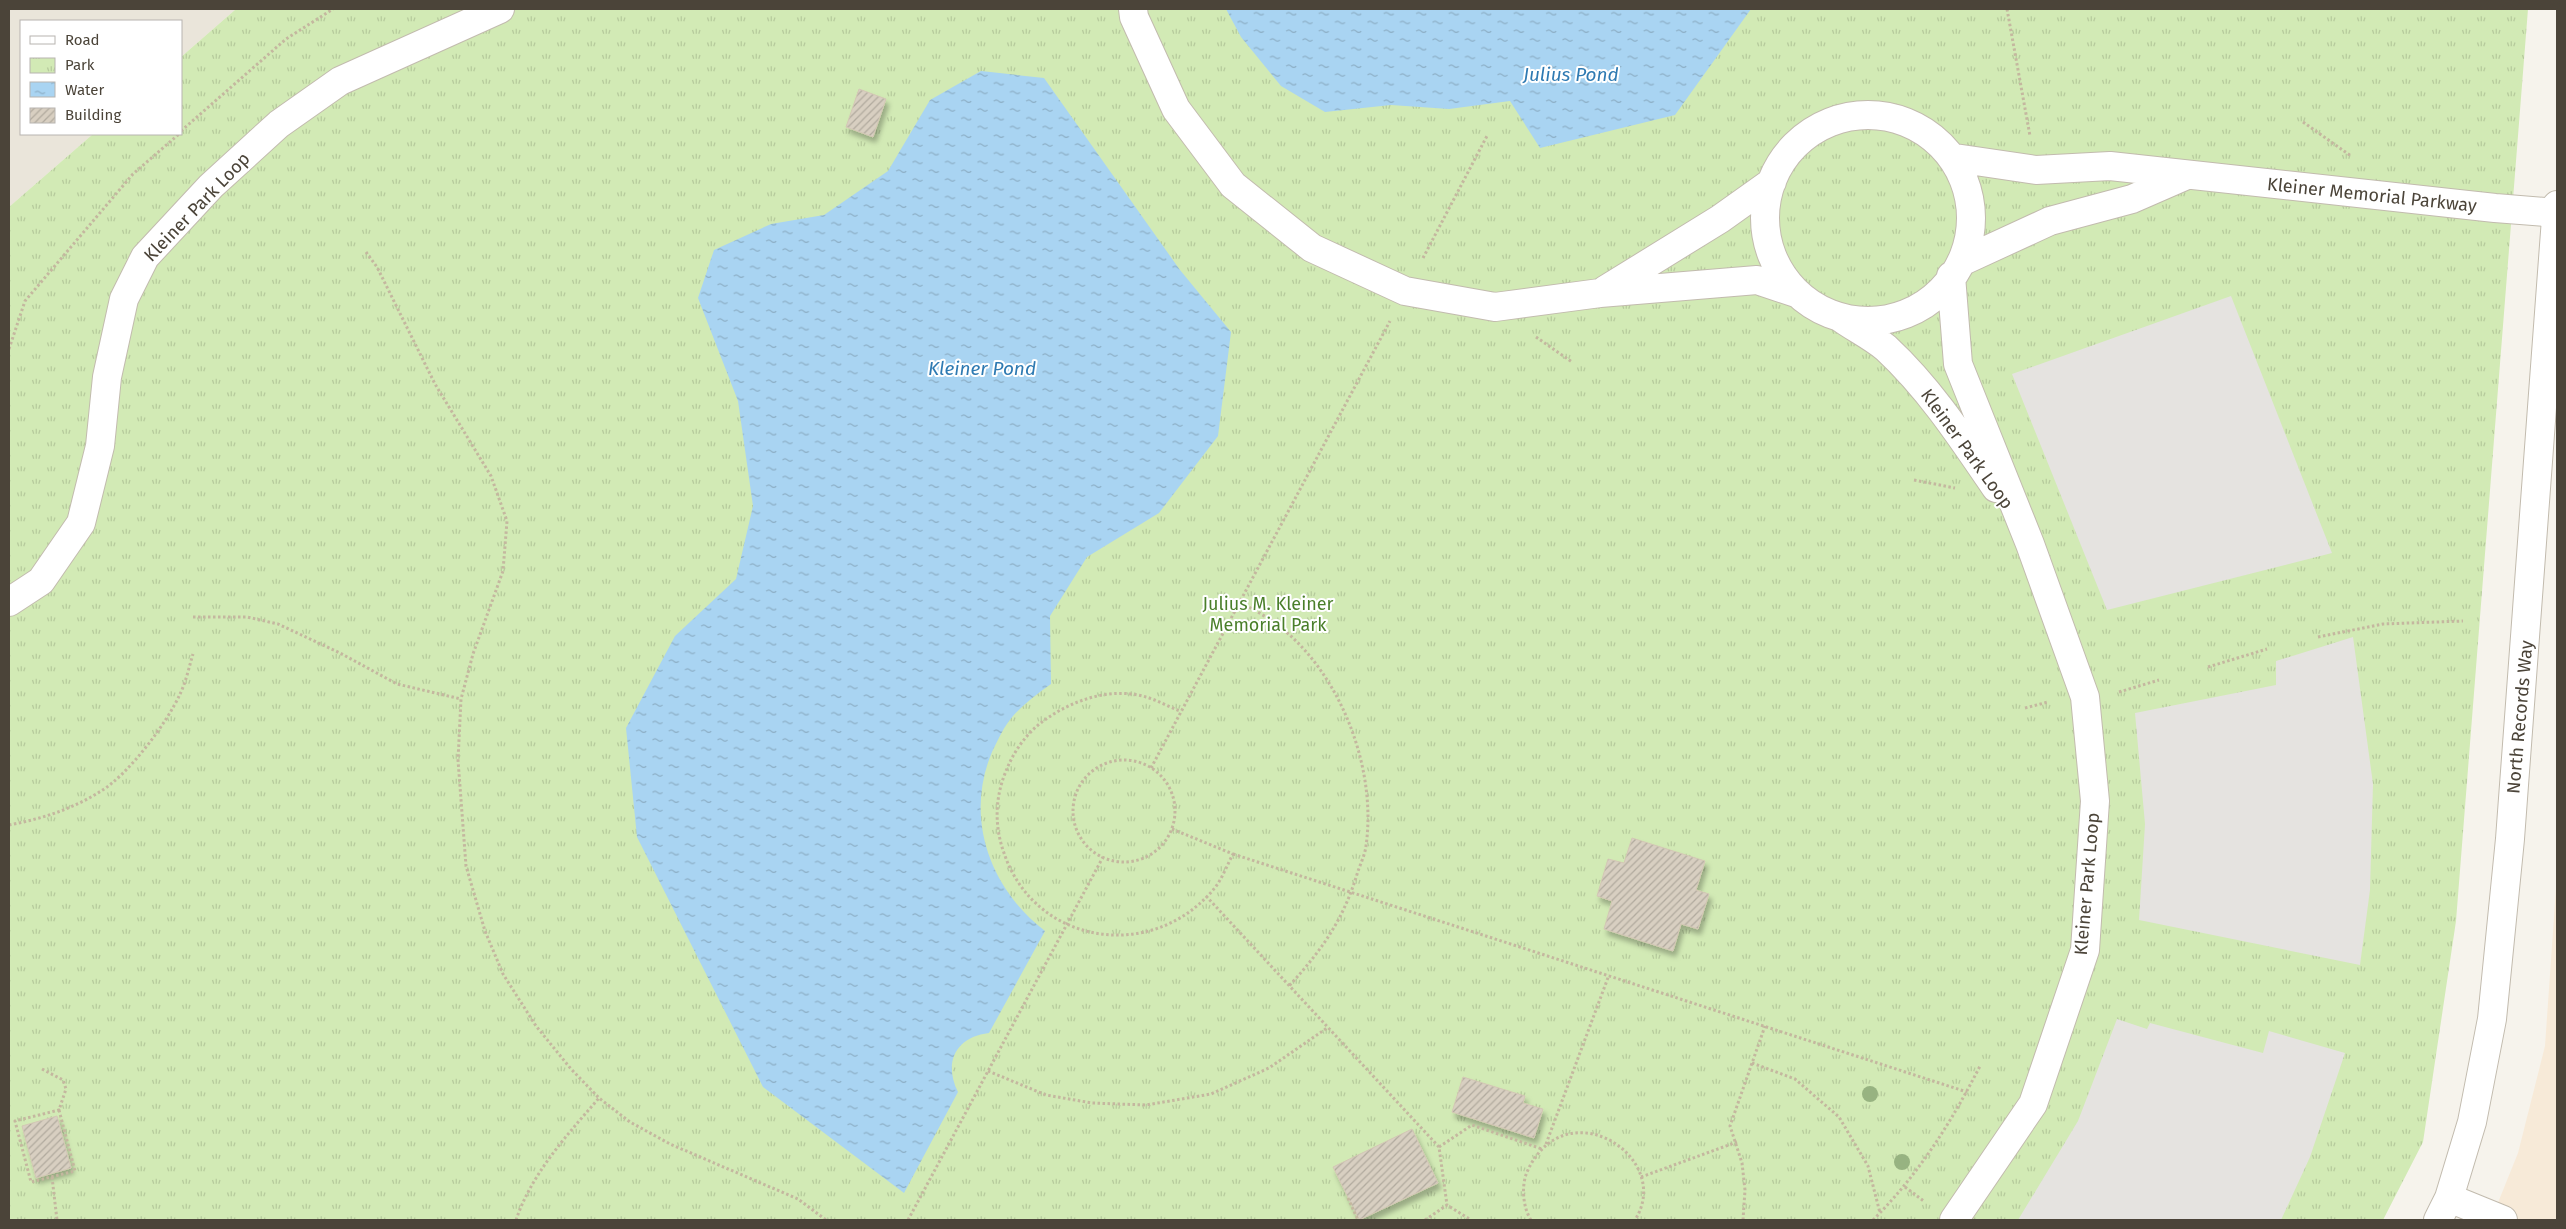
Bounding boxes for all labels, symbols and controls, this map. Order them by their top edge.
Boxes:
legend [20,20,182,135]
text: Road [65,31,100,49]
text: Park [65,56,95,74]
water label: Julius Pond [1522,63,1619,86]
text: Water [65,81,104,99]
text: Building [65,106,121,124]
street label: Kleiner Park Loop [139,148,255,266]
street label: Kleiner Memorial Parkway [2266,173,2478,217]
water label: Kleiner Pond [928,357,1036,380]
street label: Kleiner Park Loop [1916,385,2018,513]
park label: Julius M. Kleiner Memorial Park [1202,593,1334,636]
street label: North Records Way [2502,639,2538,795]
street label: Kleiner Park Loop [2070,812,2104,956]

